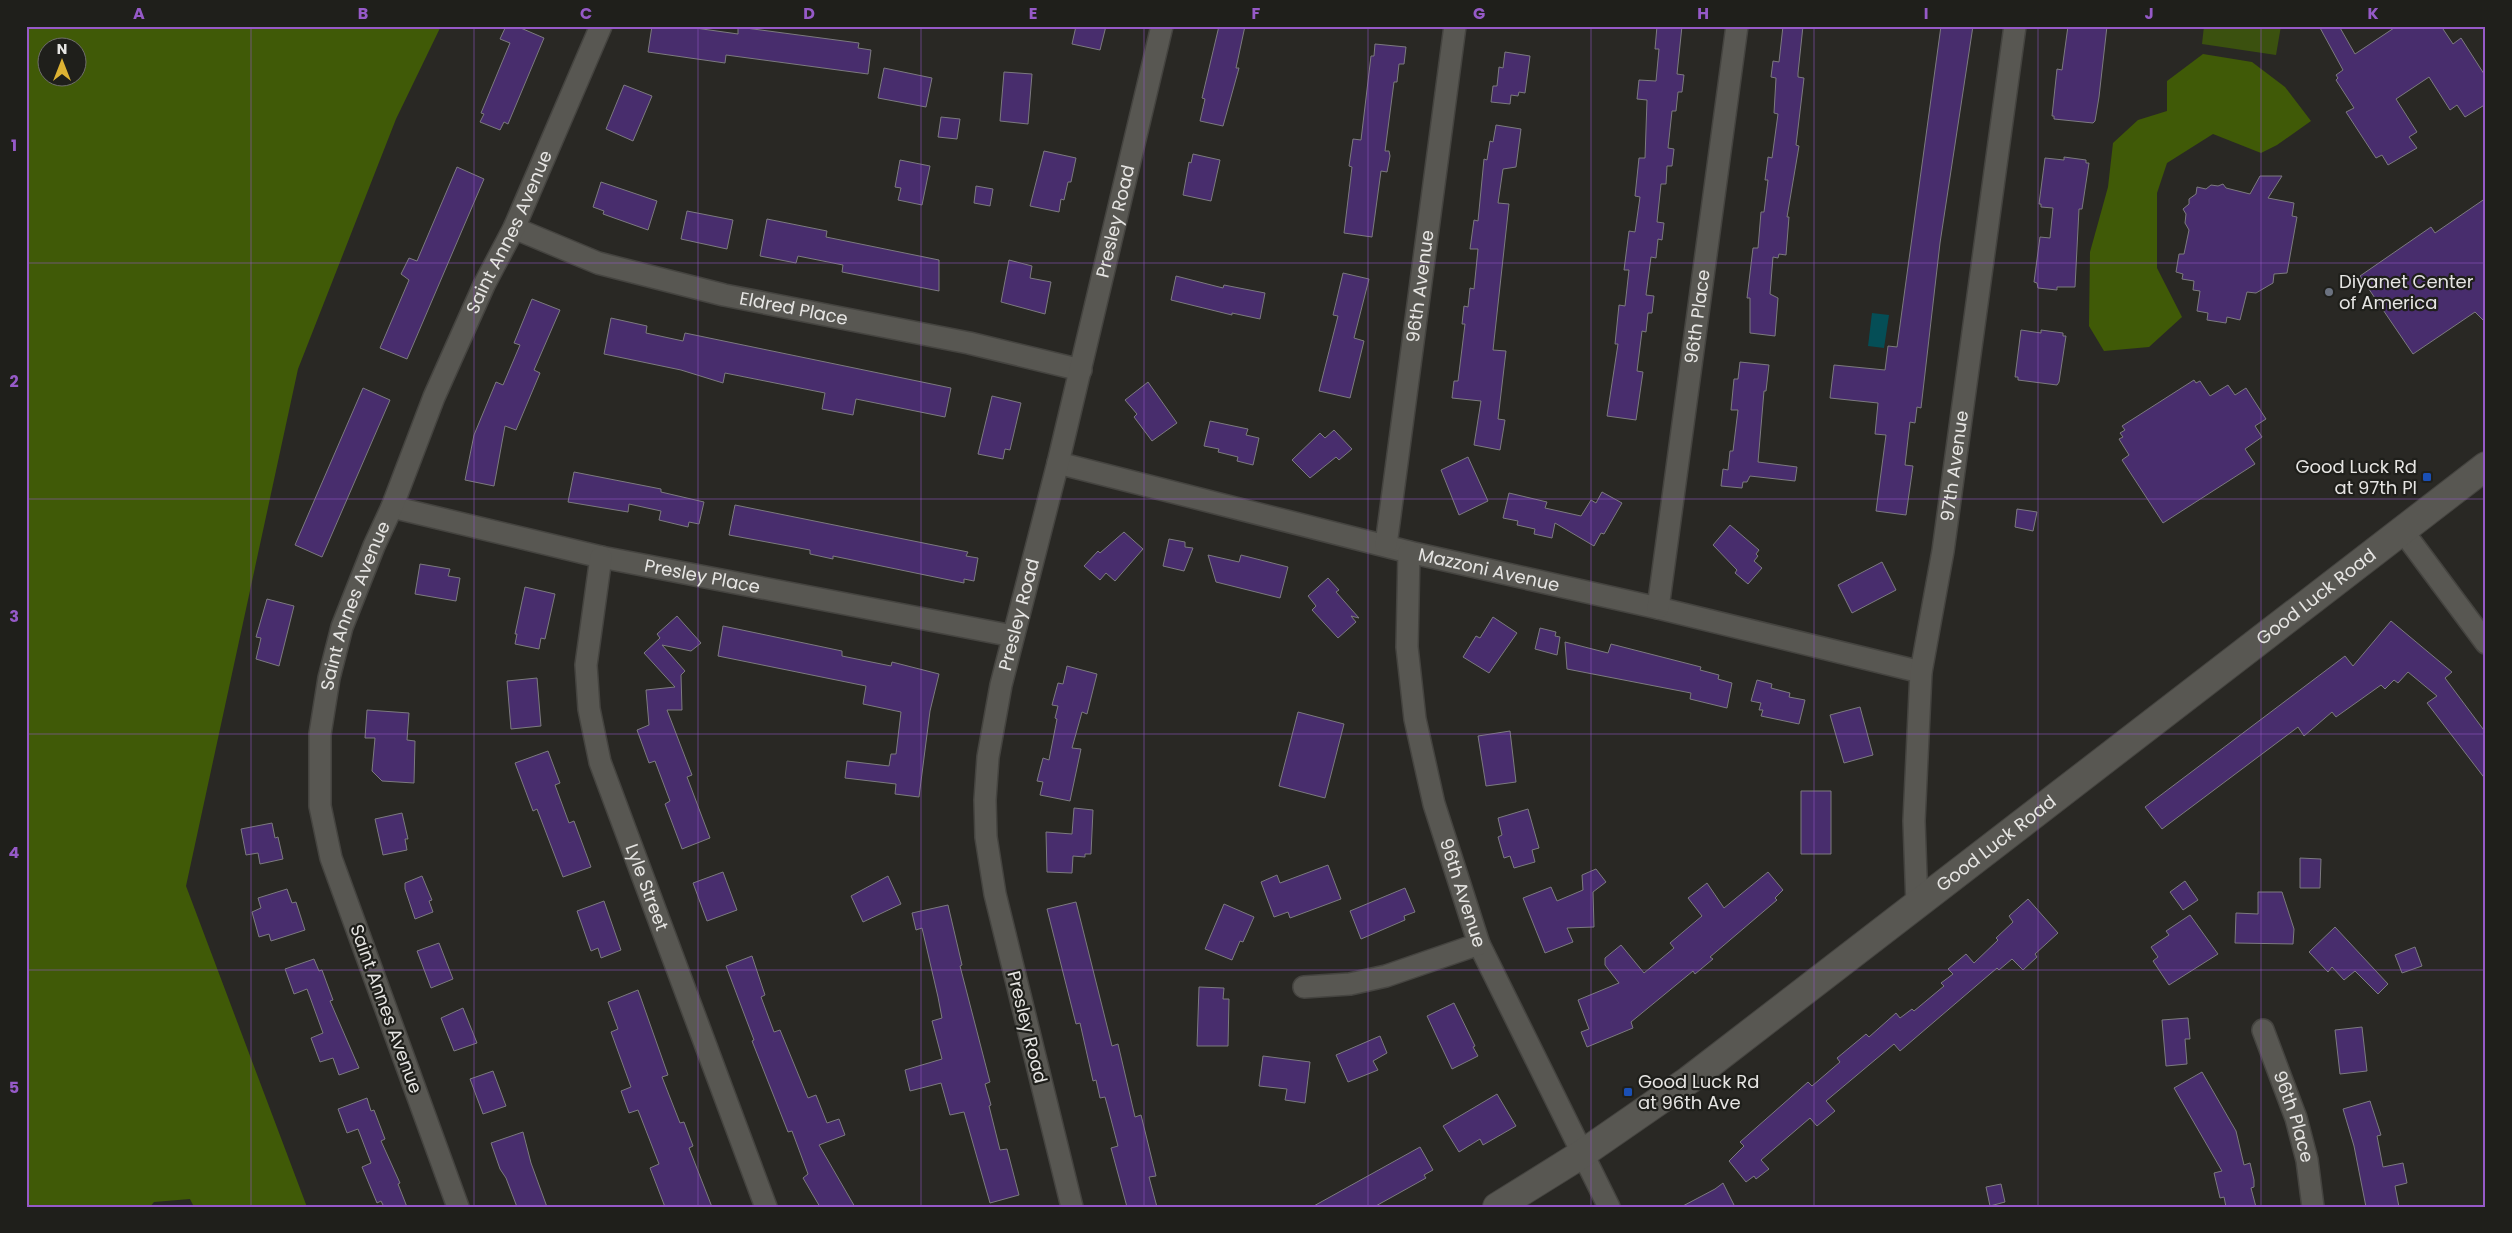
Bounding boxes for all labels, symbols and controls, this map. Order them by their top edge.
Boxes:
text: A [133,2,145,25]
text: B [358,2,368,25]
text: C [580,2,592,25]
text: D [803,2,815,25]
text: E [1029,2,1037,25]
text: F [1252,2,1261,25]
text: G [1473,2,1485,25]
text: H [1697,2,1709,25]
text: I [1924,2,1928,25]
text: J [2144,2,2154,25]
text: K [2367,2,2379,25]
north arrow [38,38,88,88]
text: N [57,39,67,59]
text: 1 [11,134,17,157]
street label: Saint Annes Avenue [460,146,558,318]
street label: Presley Road [1090,162,1141,280]
street label: 96th Avenue [1400,228,1440,344]
street label: 96th Place [1678,268,1716,365]
place label: Diyanet Center of America [2339,269,2474,315]
street label: Eldred Place [737,285,850,331]
marker: Diyanet Center of America [2323,286,2335,298]
text: 2 [9,370,19,393]
street label: 97th Avenue [1934,409,1974,523]
place label: Good Luck Rd at 97th Pl [2296,454,2417,500]
marker: Good Luck Rd at 97th Pl [2421,471,2433,483]
street label: Saint Annes Avenue [314,517,396,692]
street label: Mazzoni Avenue [1416,541,1562,597]
street label: Good Luck Road [2251,542,2381,651]
street label: Presley Place [642,553,762,599]
street label: Presley Road [992,556,1045,673]
text: 3 [9,605,19,628]
street label: Good Luck Road [1931,789,2061,897]
street label: 96th Avenue [1434,835,1492,951]
street label: Lyle Street [620,840,675,934]
text: 4 [9,841,20,864]
street label: Saint Annes Avenue [344,921,429,1097]
street label: Presley Road [1001,968,1054,1086]
street label: 96th Place [2267,1067,2320,1165]
place label: Good Luck Rd at 96th Ave [1638,1069,1759,1115]
text: 5 [9,1076,19,1099]
marker: Good Luck Rd at 96th Ave [1622,1086,1634,1098]

